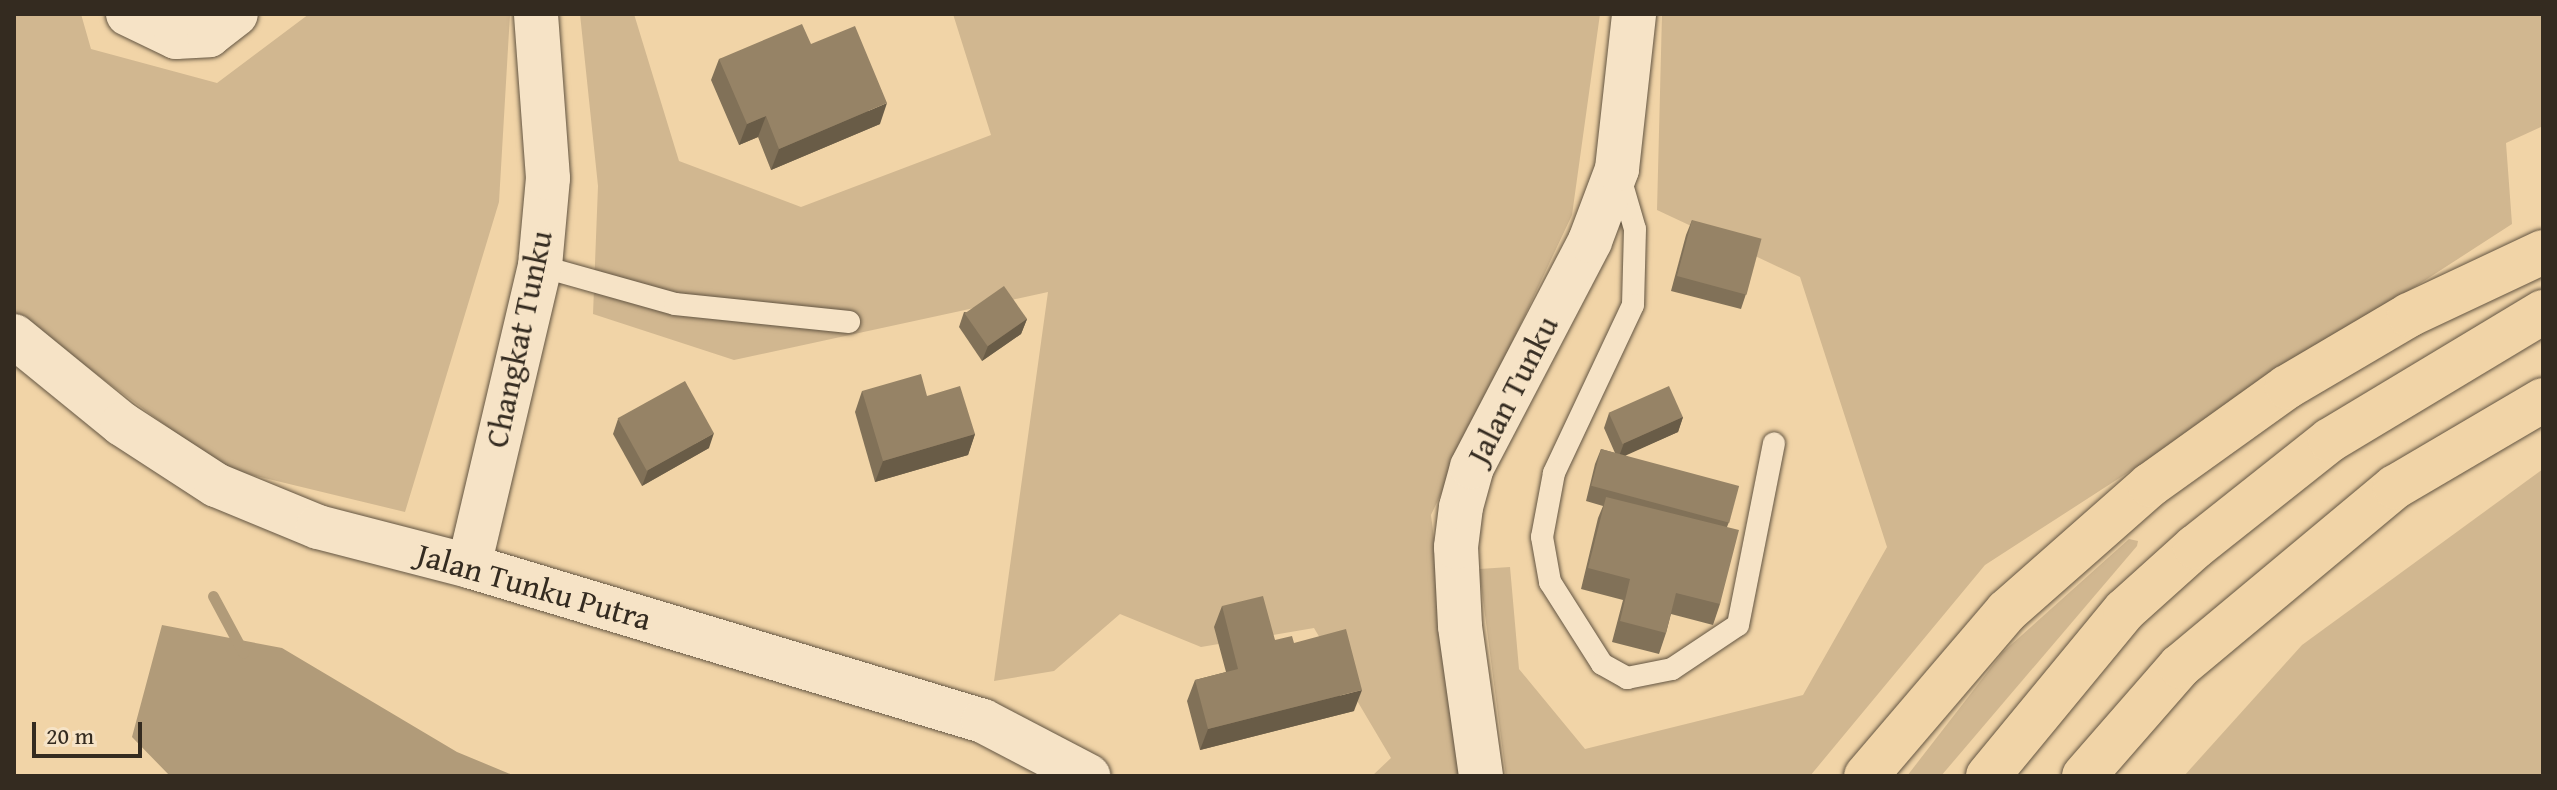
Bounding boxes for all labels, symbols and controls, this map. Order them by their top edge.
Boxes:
street label: Changkat Tunku [477,227,561,451]
street label: Jalan Tunku [1459,310,1567,470]
street label: Jalan Tunku Putra [412,535,656,639]
scale bar [36,706,146,756]
text: 20 m [46,718,94,753]

